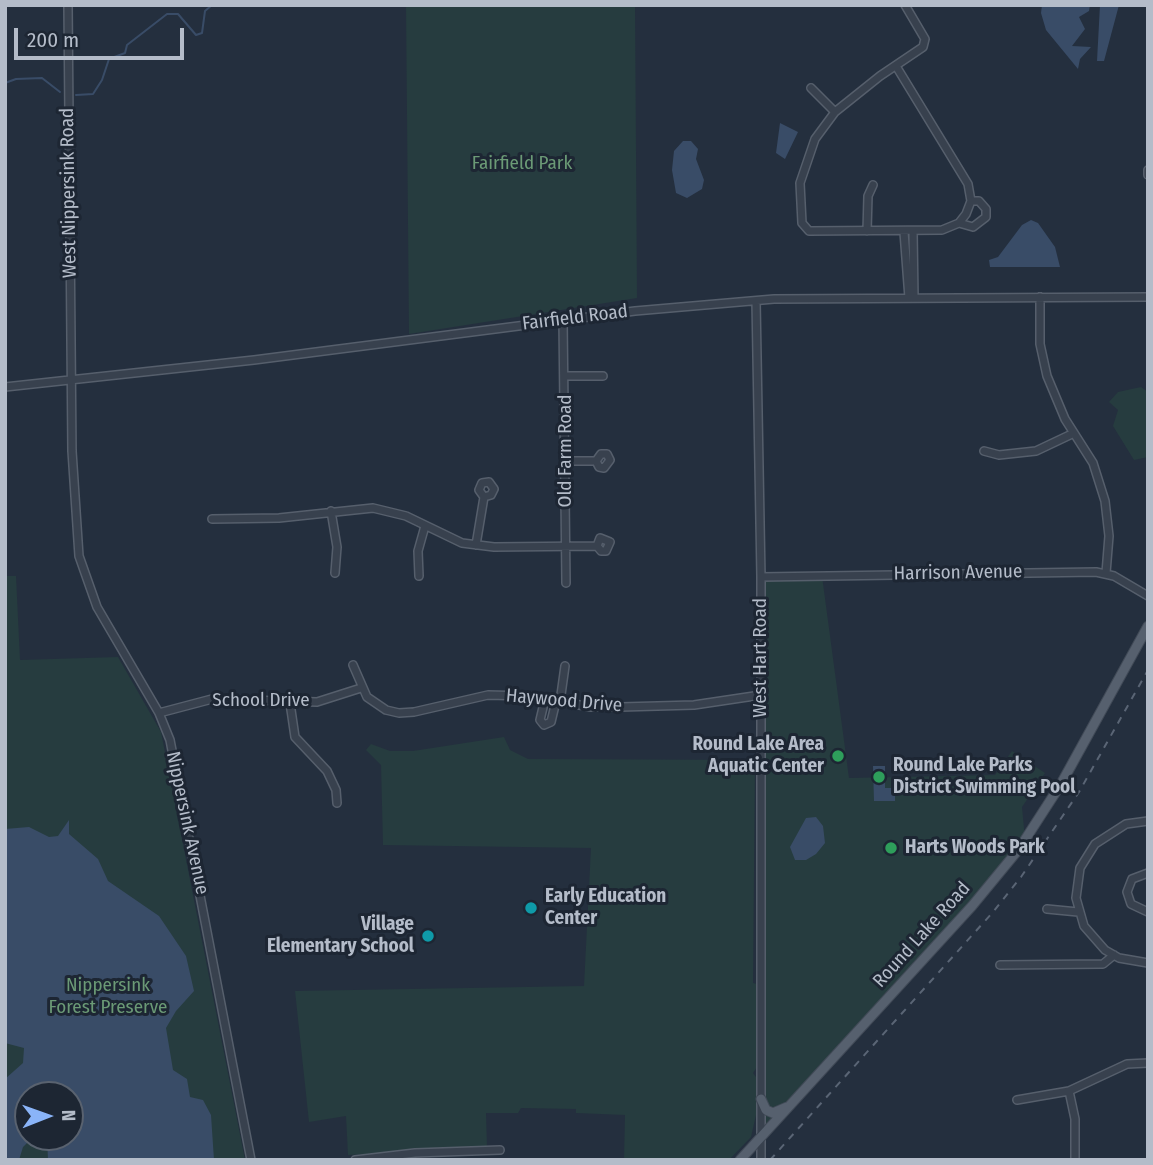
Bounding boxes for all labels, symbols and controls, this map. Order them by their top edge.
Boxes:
scale bar [18,14,187,58]
text: 200 m [27,27,79,53]
street label: West Nippersink Road [56,108,82,278]
park label: Fairfield Park [472,153,572,175]
street label: Fairfield Road [521,300,629,336]
street label: Old Farm Road [555,394,577,508]
street label: Harrison Avenue [894,560,1022,586]
street label: West Hart Road [750,598,772,718]
street label: Haywood Drive [505,685,623,717]
street label: School Drive [212,690,310,712]
place label: Round Lake Area Aquatic Center [692,734,824,778]
marker: Round Lake Area Aquatic Center [830,748,846,764]
street label: Nippersink Avenue [161,749,213,897]
place label: Round Lake Parks District Swimming Pool [893,755,1075,799]
marker: Round Lake Parks District Swimming Pool [871,769,887,785]
place label: Harts Woods Park [905,837,1045,859]
marker: Harts Woods Park [883,840,899,856]
street label: Round Lake Road [869,878,975,992]
place label: Early Education Center [545,886,666,930]
marker: Early Education Center [523,900,539,916]
place label: Village Elementary School [267,914,414,958]
marker: Village Elementary School [420,928,436,944]
park label: Nippersink Forest Preserve [49,975,167,1019]
north arrow [14,1081,84,1151]
text: N [57,1110,80,1122]

